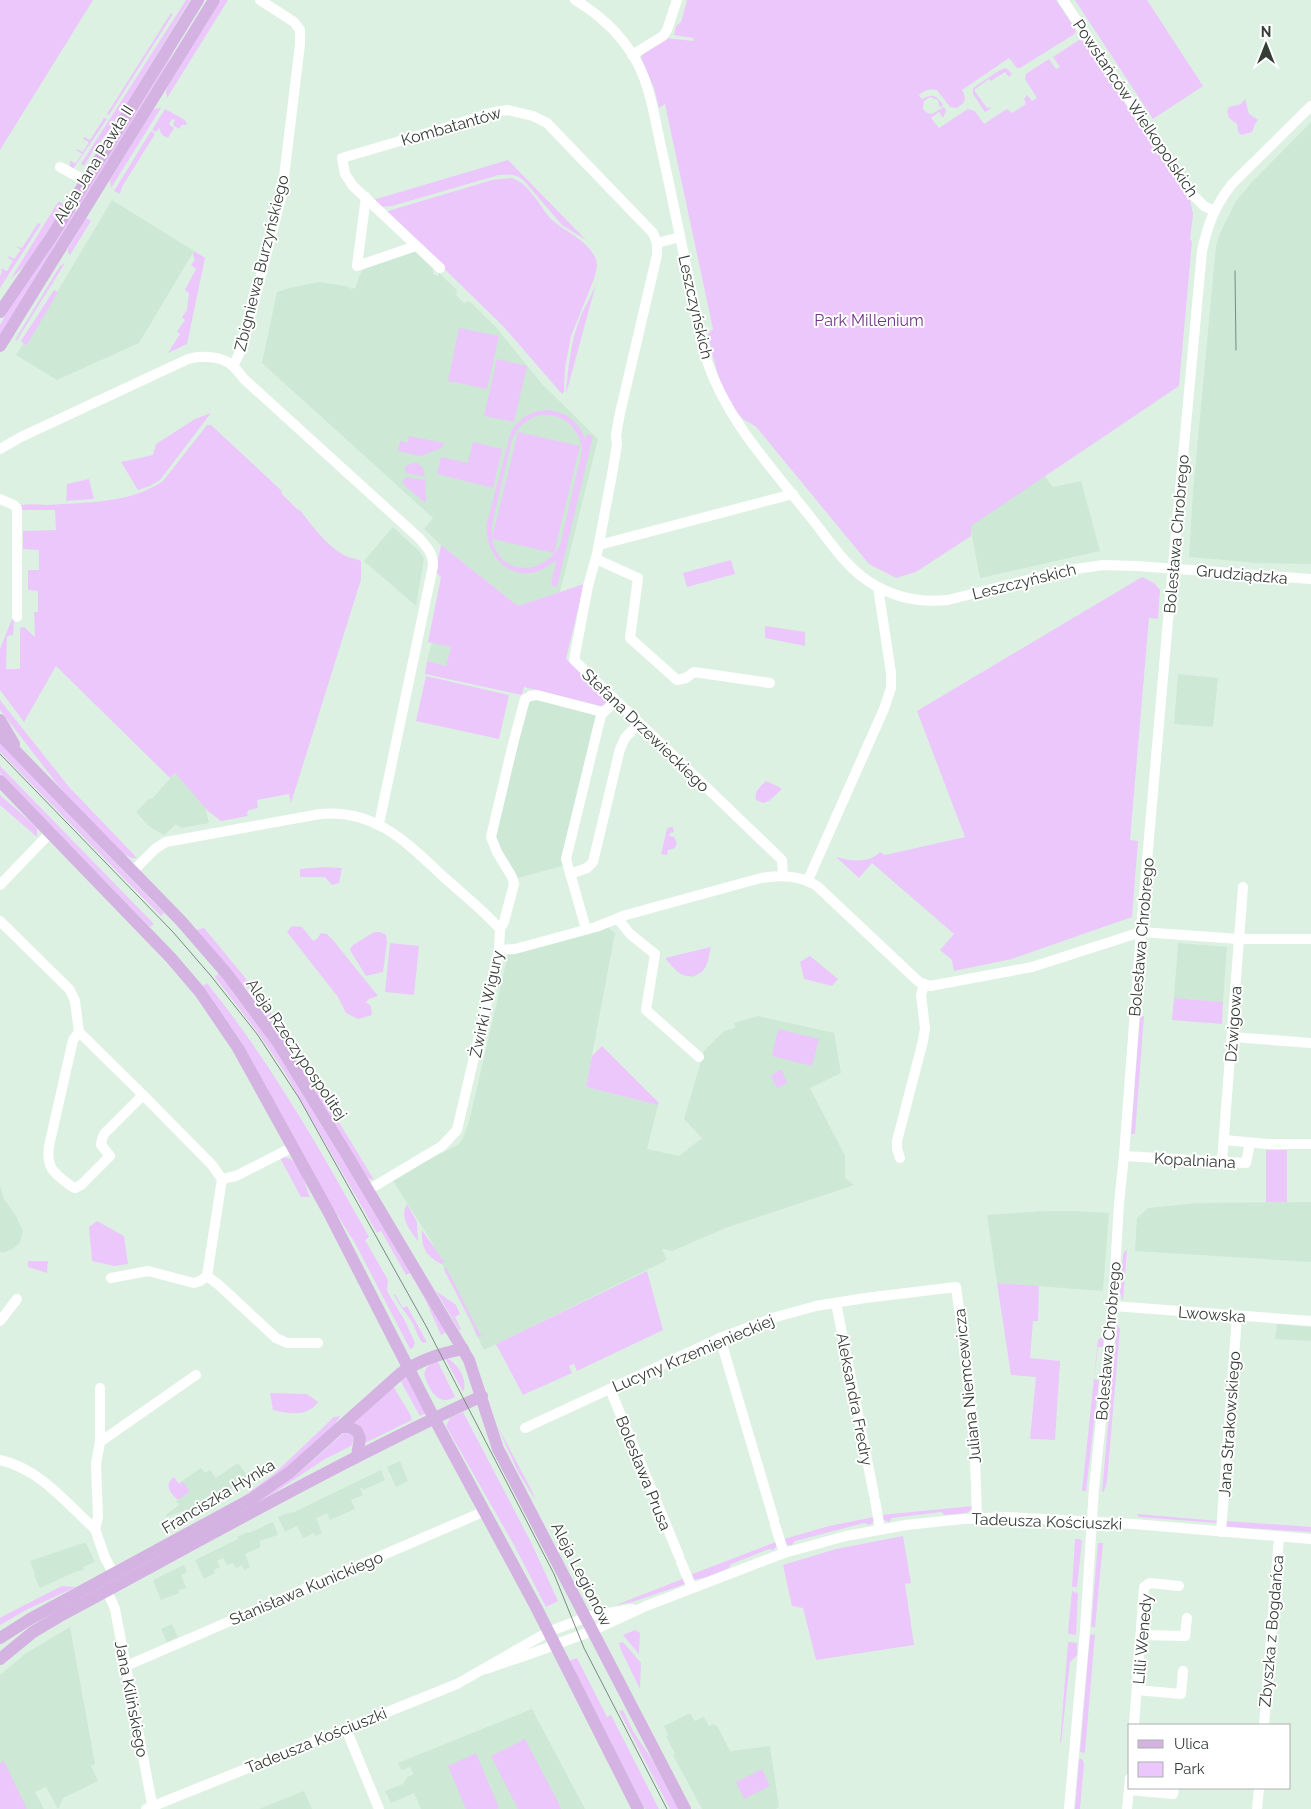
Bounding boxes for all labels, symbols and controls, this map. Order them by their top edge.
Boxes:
street label: Powstańców Wielkopolskich [1069,16,1202,201]
north arrow [1241,20,1291,70]
text: N [1261,24,1271,40]
street label: Aleja Jana Pawła II [49,102,137,227]
street label: Kombatantów [399,103,503,150]
street label: Zbigniewa Burzyńskiego [230,173,293,353]
street label: Leszczyńskich [674,253,717,361]
park label: Park Millenium [814,311,924,330]
street label: Bolesława Chrobrego [1160,454,1193,614]
street label: Leszczyńskich [970,559,1078,604]
street label: Grudziądzka [1195,561,1288,588]
street label: Stefana Drzewieckiego [578,665,713,796]
street label: Bolesława Chrobrego [1125,857,1158,1017]
street label: Żwirki i Wigury [465,948,507,1059]
street label: Aleja Rzeczypospolitej [242,975,351,1124]
street label: Dźwigowa [1221,985,1246,1063]
street label: Kopalniana [1154,1149,1236,1172]
street label: Bolesława Chrobrego [1092,1261,1125,1421]
street label: Lwowska [1178,1303,1246,1326]
street label: Juliana Niemcewicza [950,1308,985,1464]
street label: Lucyny Krzemienieckiej [609,1311,777,1396]
street label: Aleksandra Fredry [832,1331,877,1467]
street label: Jana Strakowskiego [1215,1350,1244,1498]
street label: Bolesława Prusa [612,1413,675,1533]
street label: Franciszka Hynka [158,1455,278,1538]
street label: Tadeusza Kościuszki [971,1509,1122,1534]
street label: Aleja Legionów [547,1519,616,1629]
street label: Stanisława Kunickiego [227,1548,386,1629]
street label: Zbyszka z Bogdańca [1255,1554,1288,1708]
street label: Lilli Wenedy [1129,1593,1156,1685]
street label: Jana Kilińskiego [111,1639,152,1759]
street label: Tadeusza Kościuszki [243,1703,389,1777]
legend [1128,1724,1291,1789]
text: Ulica [1174,1735,1209,1753]
text: Park [1174,1760,1205,1778]

